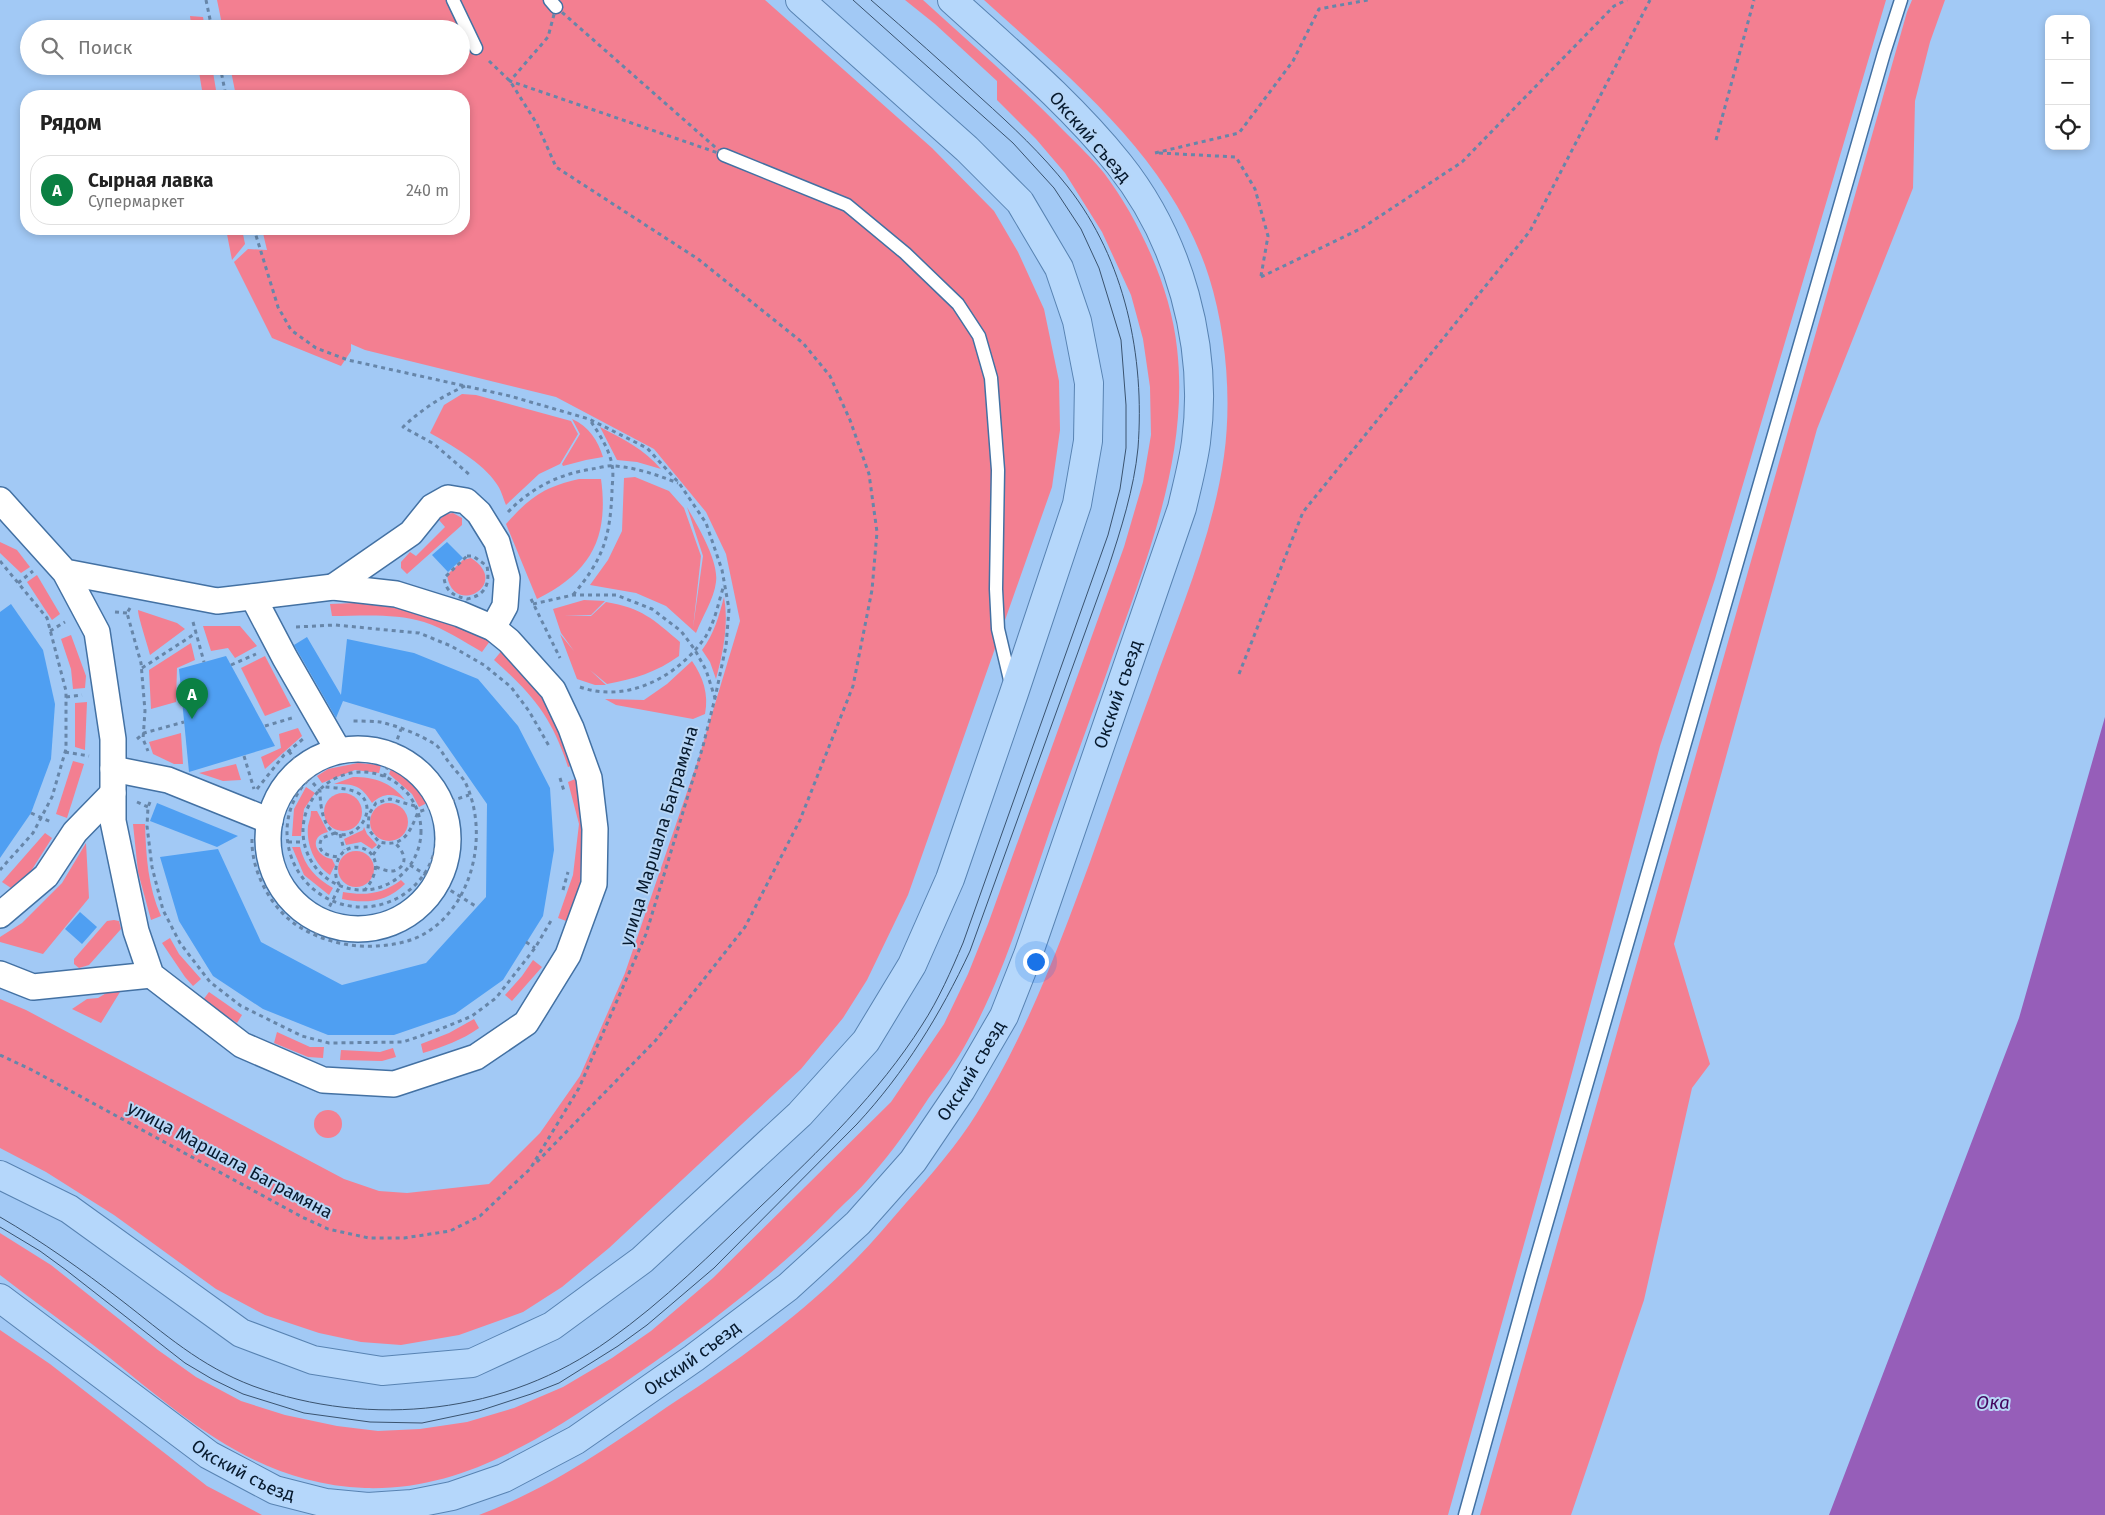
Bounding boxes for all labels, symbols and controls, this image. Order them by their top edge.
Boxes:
map controls [2045,15,2090,150]
button: + [2045,15,2090,60]
search box [20,20,470,75]
icon: search [38,34,66,62]
text: Поиск [78,36,132,59]
button: − [2045,60,2090,105]
street label: Окский съезд [1044,87,1136,187]
button: locate [2045,105,2090,150]
text: Рядом [40,110,101,136]
text: Сырная лавка [88,169,214,192]
text: A [52,181,62,200]
text: 240 m [406,181,449,200]
text: Супермаркет [88,192,184,211]
street label: Окский съезд [1089,637,1147,752]
pin: A [176,678,208,719]
street label: улица Маршала Баграмяна [615,723,703,949]
your location [1023,949,1049,975]
street label: Окский съезд [932,1016,1010,1125]
street label: улица Маршала Баграмяна [124,1096,336,1224]
street label: Окский съезд [639,1316,744,1401]
water label: Ока [1976,1391,2010,1414]
street label: Окский съезд [187,1435,297,1506]

